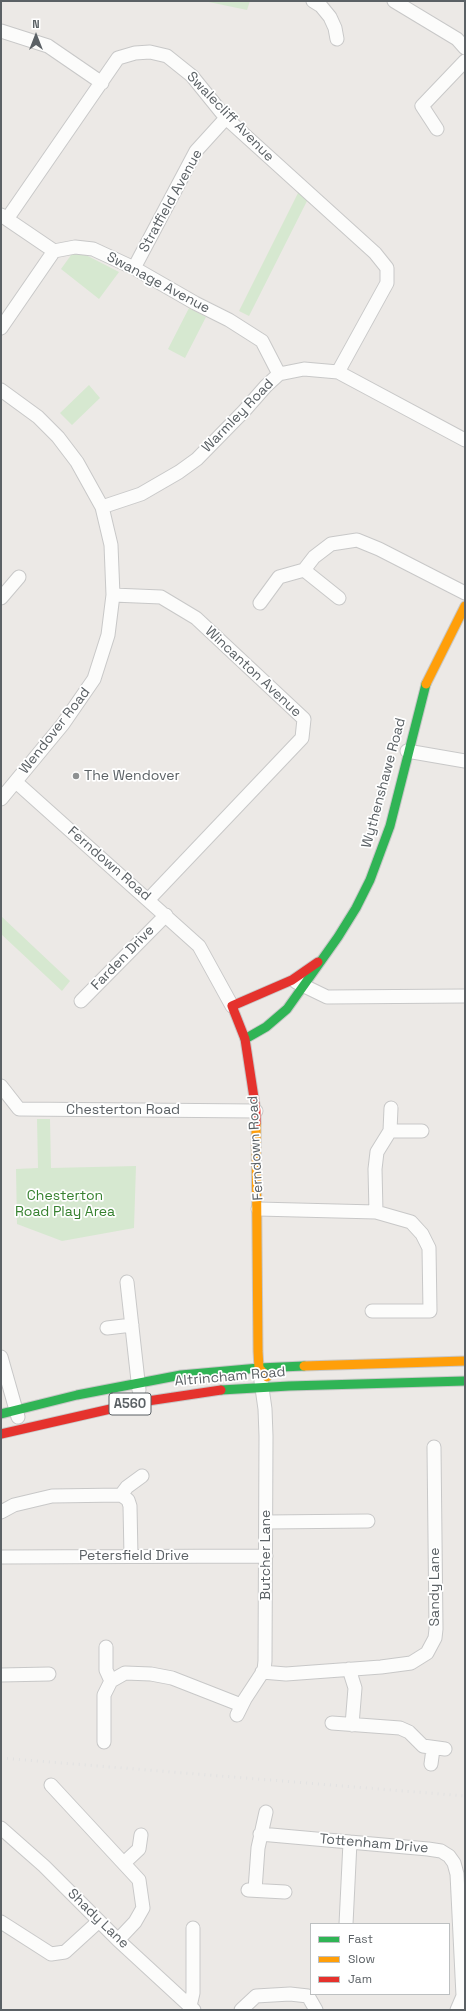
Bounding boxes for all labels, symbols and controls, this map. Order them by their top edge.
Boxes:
north arrow [16,16,56,56]
text: N [32,17,40,31]
street label: Swalecliff Avenue [183,69,277,165]
street label: Stratfield Avenue [136,147,206,255]
street label: Swanage Avenue [104,249,212,317]
street label: Warmley Road [199,376,277,456]
street label: Wincanton Avenue [201,623,305,721]
street label: Wendover Road [16,684,94,778]
street label: Wythenshawe Road [359,716,409,850]
place label: The Wendover [84,768,180,784]
marker: The Wendover [71,771,81,781]
street label: Ferndown Road [64,823,154,905]
street label: Farden Drive [88,922,158,994]
street label: Ferndown Road [245,1095,267,1201]
street label: Chesterton Road [66,1102,180,1118]
park label: Chesterton Road Play Area [15,1188,115,1220]
street label: Altrincham Road [174,1364,286,1390]
road number: A560 [109,1393,151,1415]
street label: Butcher Lane [258,1510,274,1600]
street label: Petersfield Drive [79,1548,189,1564]
street label: Sandy Lane [427,1548,443,1626]
street label: Tottenham Drive [319,1831,429,1857]
street label: Shady Lane [64,1886,132,1952]
legend [310,1923,450,1995]
text: Fast [348,1931,373,1947]
text: Slow [348,1951,375,1967]
text: Jam [348,1971,372,1987]

